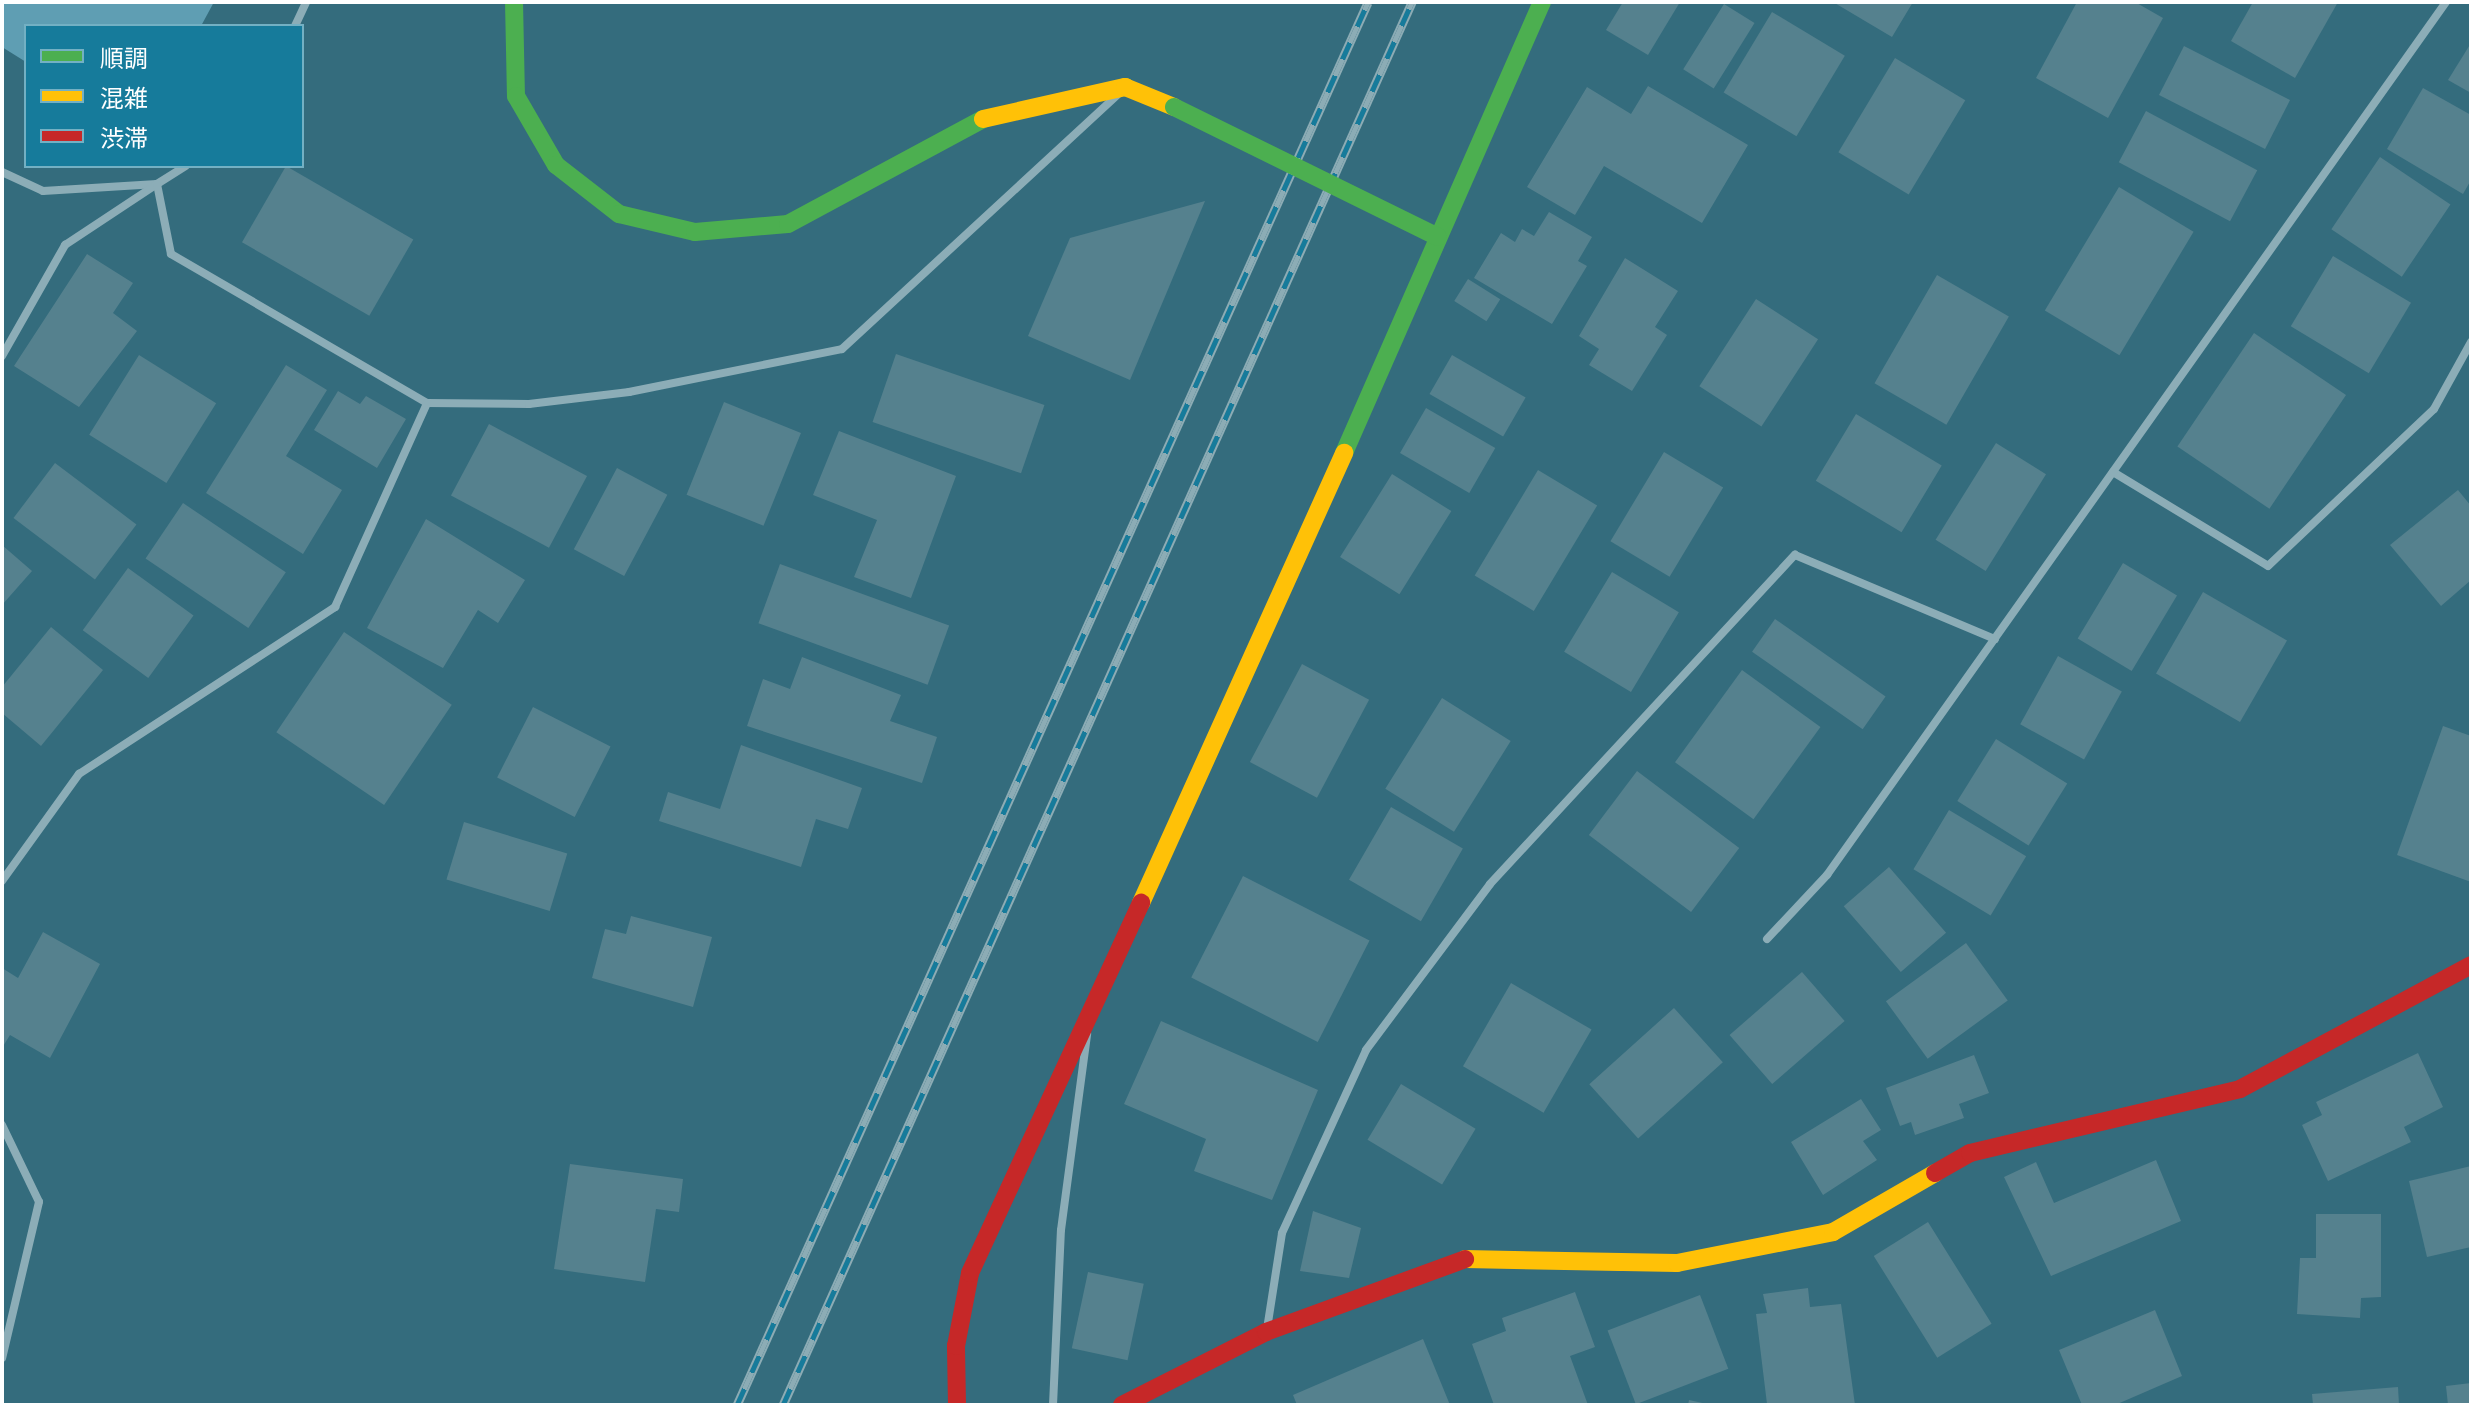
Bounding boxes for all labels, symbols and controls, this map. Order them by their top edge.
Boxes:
legend [24,24,304,168]
text: 順調 [100,44,148,74]
text: 混雑 [100,84,148,114]
text: 渋滞 [100,124,148,154]

